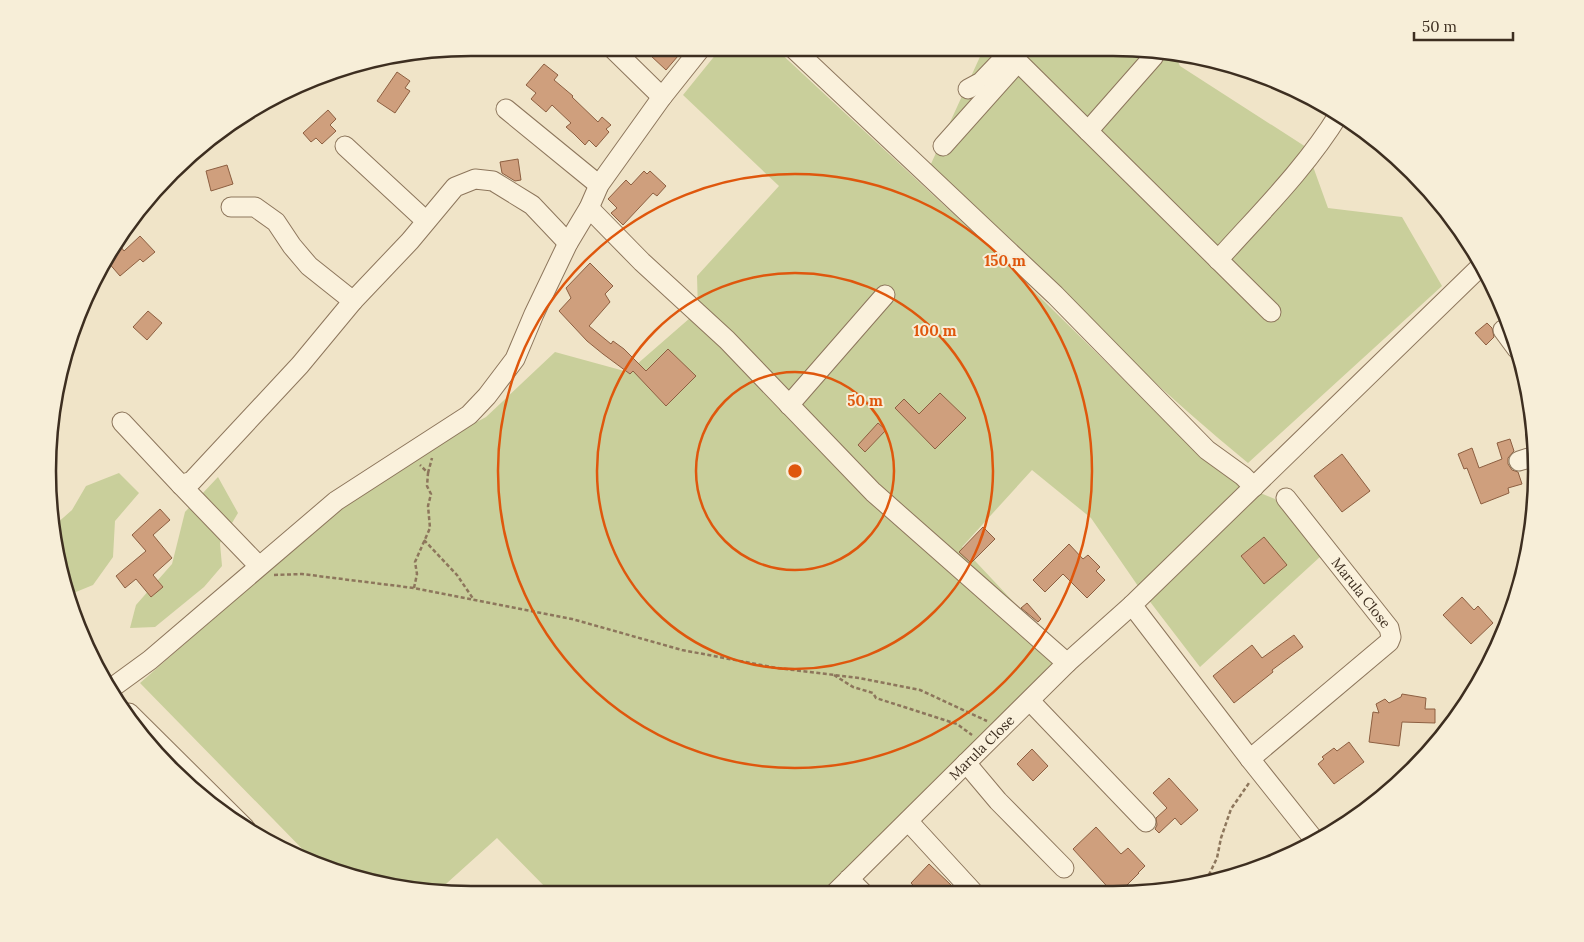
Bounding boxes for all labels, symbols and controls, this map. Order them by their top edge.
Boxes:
scale bar [1414,10,1513,42]
text: 50 m [1422,17,1457,36]
text: 150 m [984,251,1026,270]
text: 100 m [914,321,957,340]
text: 50 m [847,391,883,410]
centre of rings [786,462,804,480]
street label: Marula Close [1328,554,1395,632]
street label: Marula Close [945,711,1019,784]

